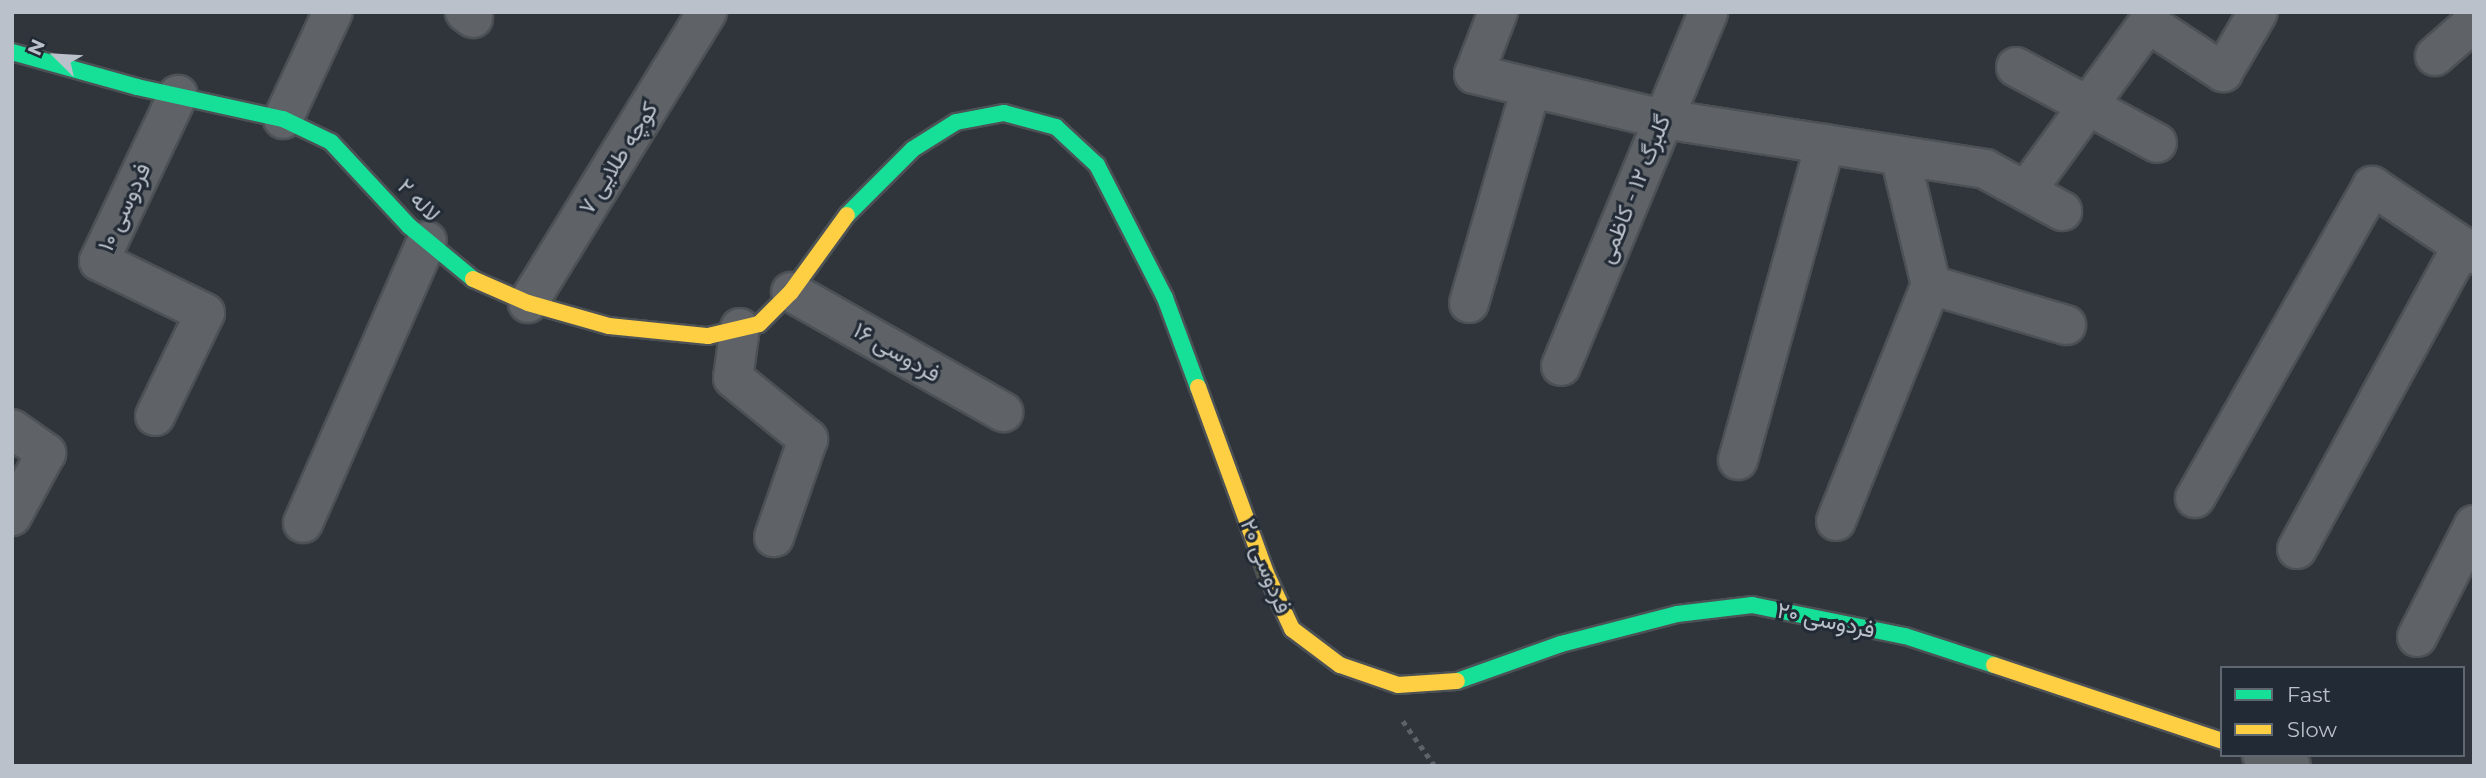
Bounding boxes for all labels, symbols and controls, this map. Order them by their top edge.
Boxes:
north arrow [21,21,91,91]
text: N [23,36,50,59]
street label: کوچه طلایی ۷ [573,97,663,219]
street label: گلبرگ ۱۲ - کاظمی [1592,111,1676,267]
street label: فردوسی ۱۰ [92,158,156,256]
street label: لاله ۲ [392,173,446,227]
street label: فردوسی ۱۶ [849,316,945,388]
street label: فردوسی ۲۰ [1235,515,1297,617]
street label: فردوسی ۲۰ [1774,596,1878,644]
legend [2220,666,2465,757]
text: Fast [2287,682,2331,707]
text: Slow [2287,717,2337,742]

